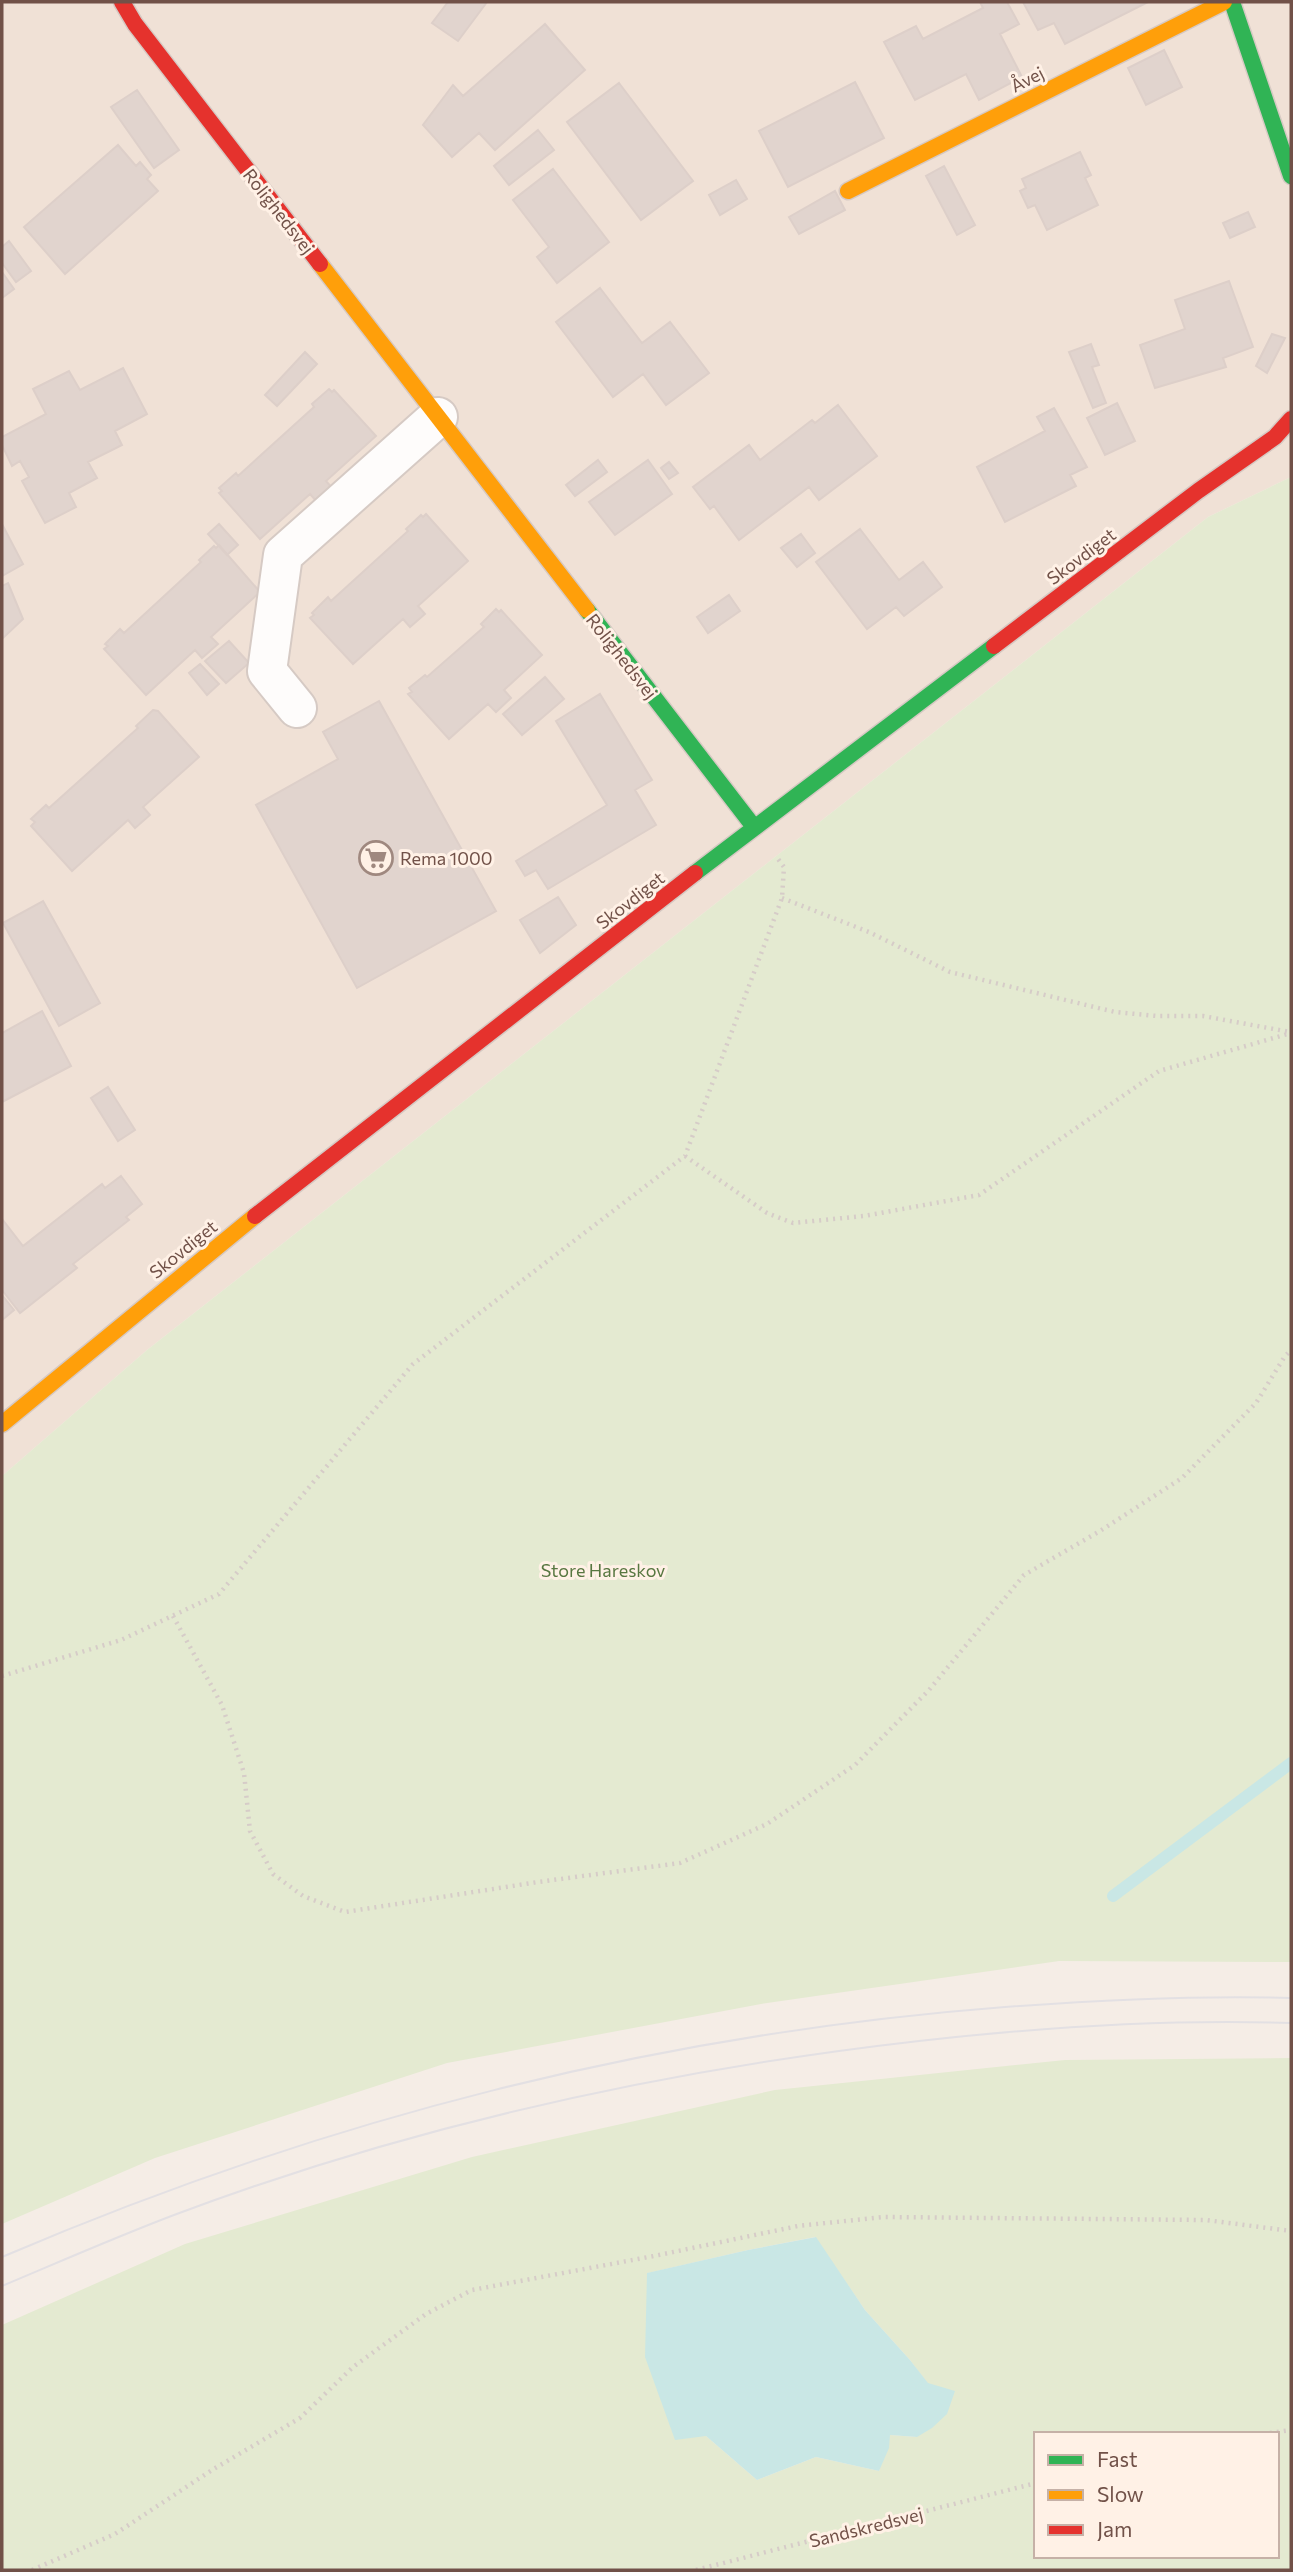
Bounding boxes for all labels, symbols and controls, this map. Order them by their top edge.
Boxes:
street label: Åvej [1007,61,1047,97]
street label: Rolighedsvej [239,164,319,258]
street label: Skovdiget [1042,523,1120,589]
street label: Rolighedsvej [582,609,662,703]
supermarket icon: Rema 1000 [357,839,395,877]
place label: Rema 1000 [400,847,492,869]
street label: Skovdiget [591,866,669,934]
street label: Skovdiget [145,1215,221,1283]
park label: Store Hareskov [541,1559,665,1581]
legend [1034,2432,1279,2558]
text: Fast [1097,2446,1138,2471]
text: Slow [1097,2481,1144,2506]
street label: Sandskredsvej [807,2502,925,2552]
text: Jam [1097,2516,1132,2541]

